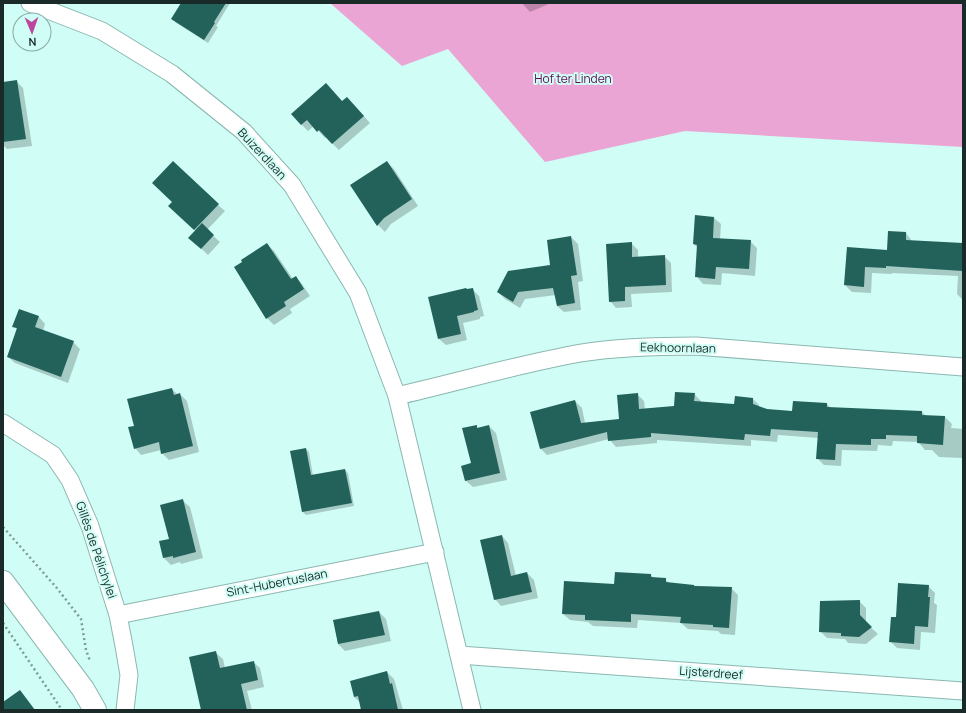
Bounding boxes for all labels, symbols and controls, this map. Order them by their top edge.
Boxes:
north arrow [12,12,52,52]
text: N [28,35,37,50]
park label: Hof ter Linden [534,70,612,87]
street label: Buizerdlaan [234,124,291,183]
street label: Eekhoornlaan [640,338,716,357]
street label: Gillès de Pélichylei [72,499,121,601]
street label: Sint-Hubertuslaan [225,564,329,601]
street label: Lijsterdreef [679,662,744,683]

